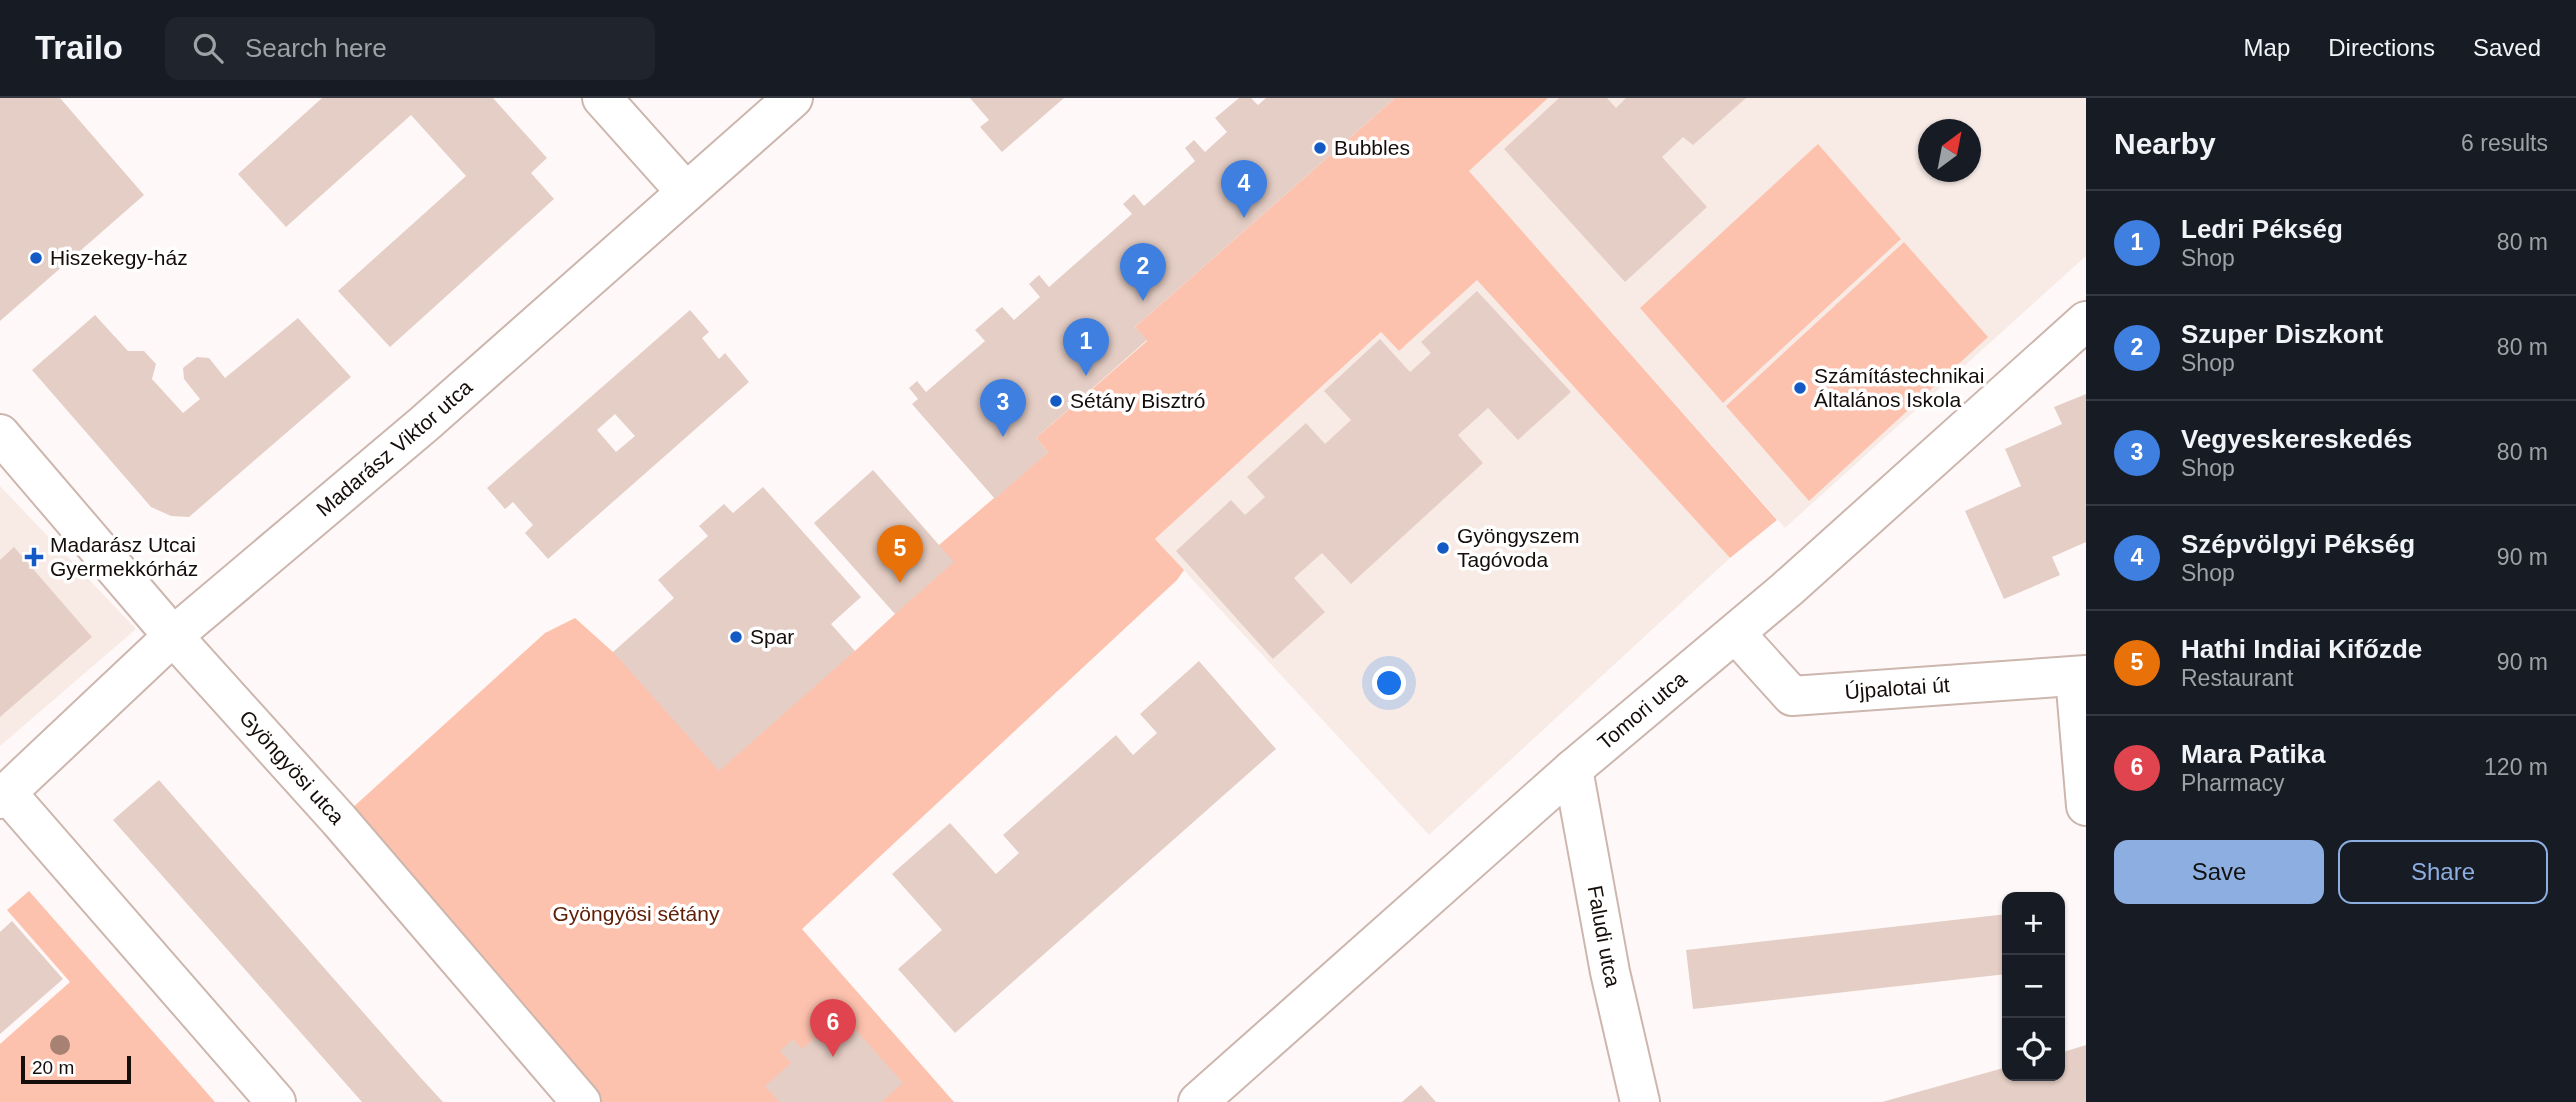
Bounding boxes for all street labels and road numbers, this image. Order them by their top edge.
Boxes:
street label: Madarász Viktor utca [312,375,477,521]
street label: Tomori utca [1593,666,1691,754]
street label: Újpalotai út [1844,673,1951,703]
street label: Gyöngyösi utca [235,706,349,829]
street label: Faludi utca [1583,884,1625,989]

